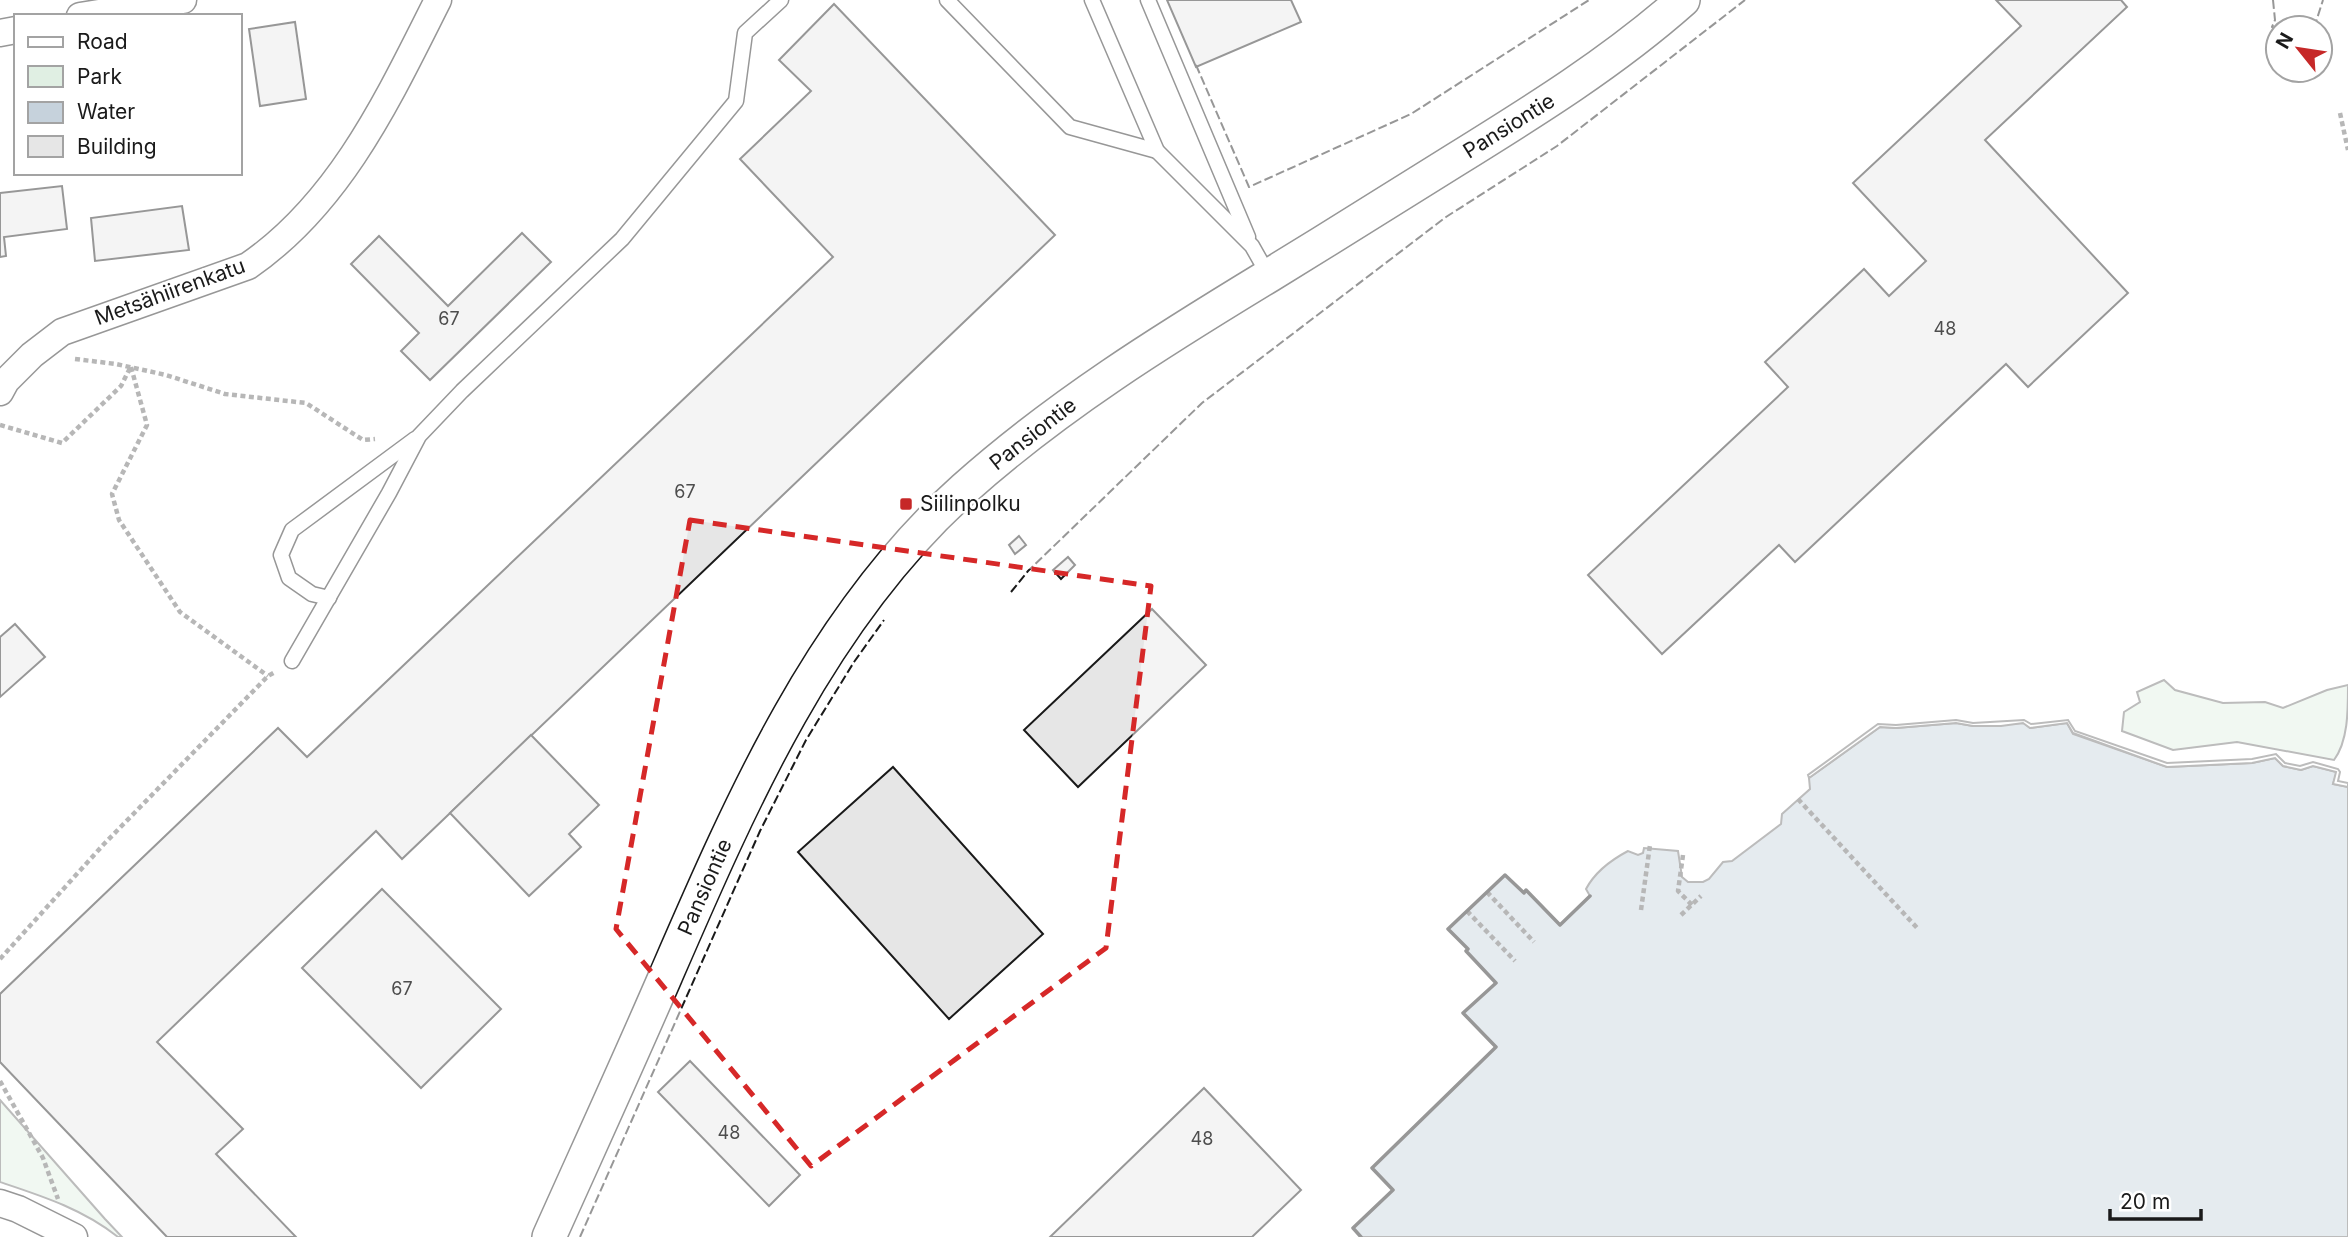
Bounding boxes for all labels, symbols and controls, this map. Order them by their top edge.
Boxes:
legend [14,14,242,175]
north arrow [2264,14,2334,84]
text: Road [77,29,128,54]
text: N [2271,29,2298,53]
text: Park [77,64,122,89]
street label: Pansiontie [1458,88,1559,163]
text: Water [77,99,135,124]
text: Building [77,134,157,159]
street label: Metsähiirenkatu [91,253,248,330]
house number: 67 [438,308,460,329]
house number: 48 [1934,318,1956,339]
street label: Pansiontie [984,392,1081,475]
house number: 67 [674,481,696,502]
place label: Siilinpolku [920,491,1021,516]
marker: Siilinpolku [898,496,914,512]
street label: Pansiontie [672,835,737,939]
house number: 67 [391,978,413,999]
house number: 48 [718,1122,740,1143]
house number: 48 [1191,1128,1213,1149]
scale bar [2110,1178,2201,1222]
text: 20 m [2120,1189,2170,1214]

